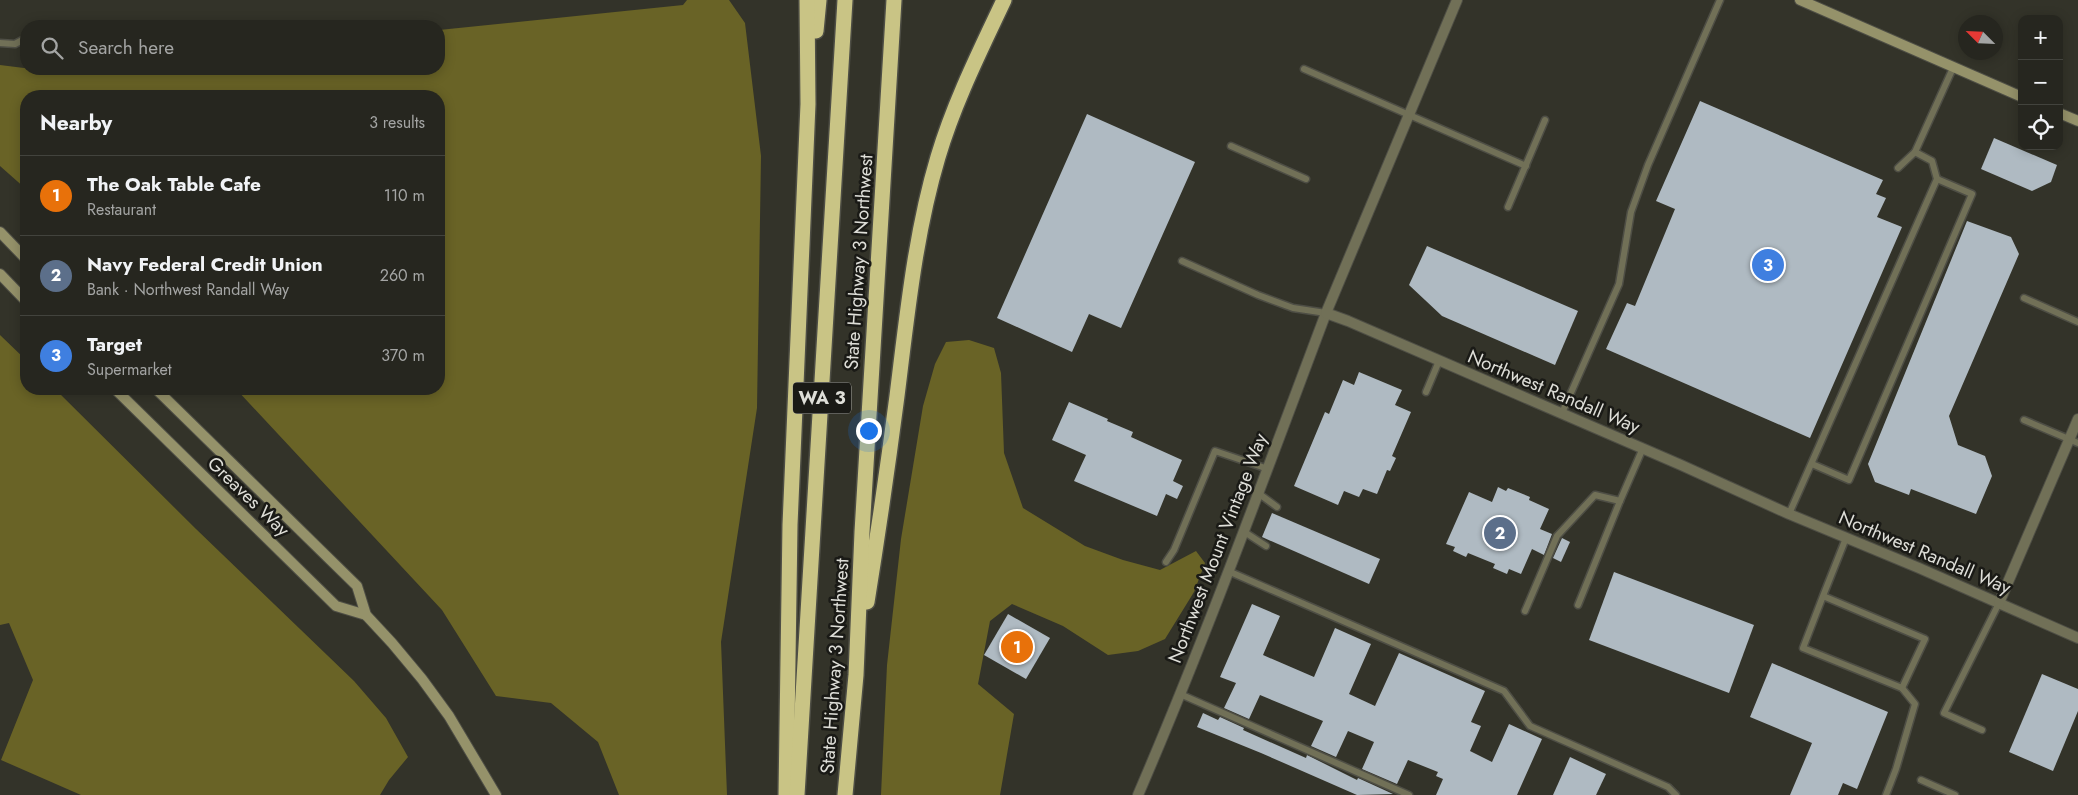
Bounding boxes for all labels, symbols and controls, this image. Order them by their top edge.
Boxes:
north arrow [1958,15,2003,60]
map controls [2018,15,2063,150]
button: + [2018,15,2063,60]
search box [20,20,445,75]
icon: search [38,34,66,62]
text: Search here [78,34,174,61]
button: − [2018,60,2063,105]
button: locate [2018,105,2063,150]
text: Nearby [40,108,112,138]
text: 3 results [369,111,425,134]
street label: State Highway 3 Northwest [837,153,880,371]
text: The Oak Table Cafe [87,171,261,198]
text: 1 [52,184,60,207]
text: 110 m [384,184,425,207]
text: Restaurant [87,198,156,221]
pin: 3 [1752,246,1784,284]
text: Navy Federal Credit Union [87,251,323,278]
text: 2 [51,264,61,287]
text: 260 m [380,264,425,287]
text: Bank · Northwest Randall Way [87,278,289,301]
text: Target [87,331,142,358]
street label: Northwest Randall Way [1463,343,1645,440]
text: 3 [51,344,61,367]
text: 370 m [381,344,425,367]
text: Supermarket [87,358,172,381]
road number: WA 3 [793,382,851,413]
your location [856,418,882,444]
street label: Northwest Mount Vintage Way [1161,429,1274,667]
street label: Greaves Way [201,450,296,543]
street label: Northwest Randall Way [1834,504,2016,601]
pin: 2 [1484,514,1516,552]
street label: State Highway 3 Northwest [813,557,856,775]
pin: 1 [1001,628,1033,666]

